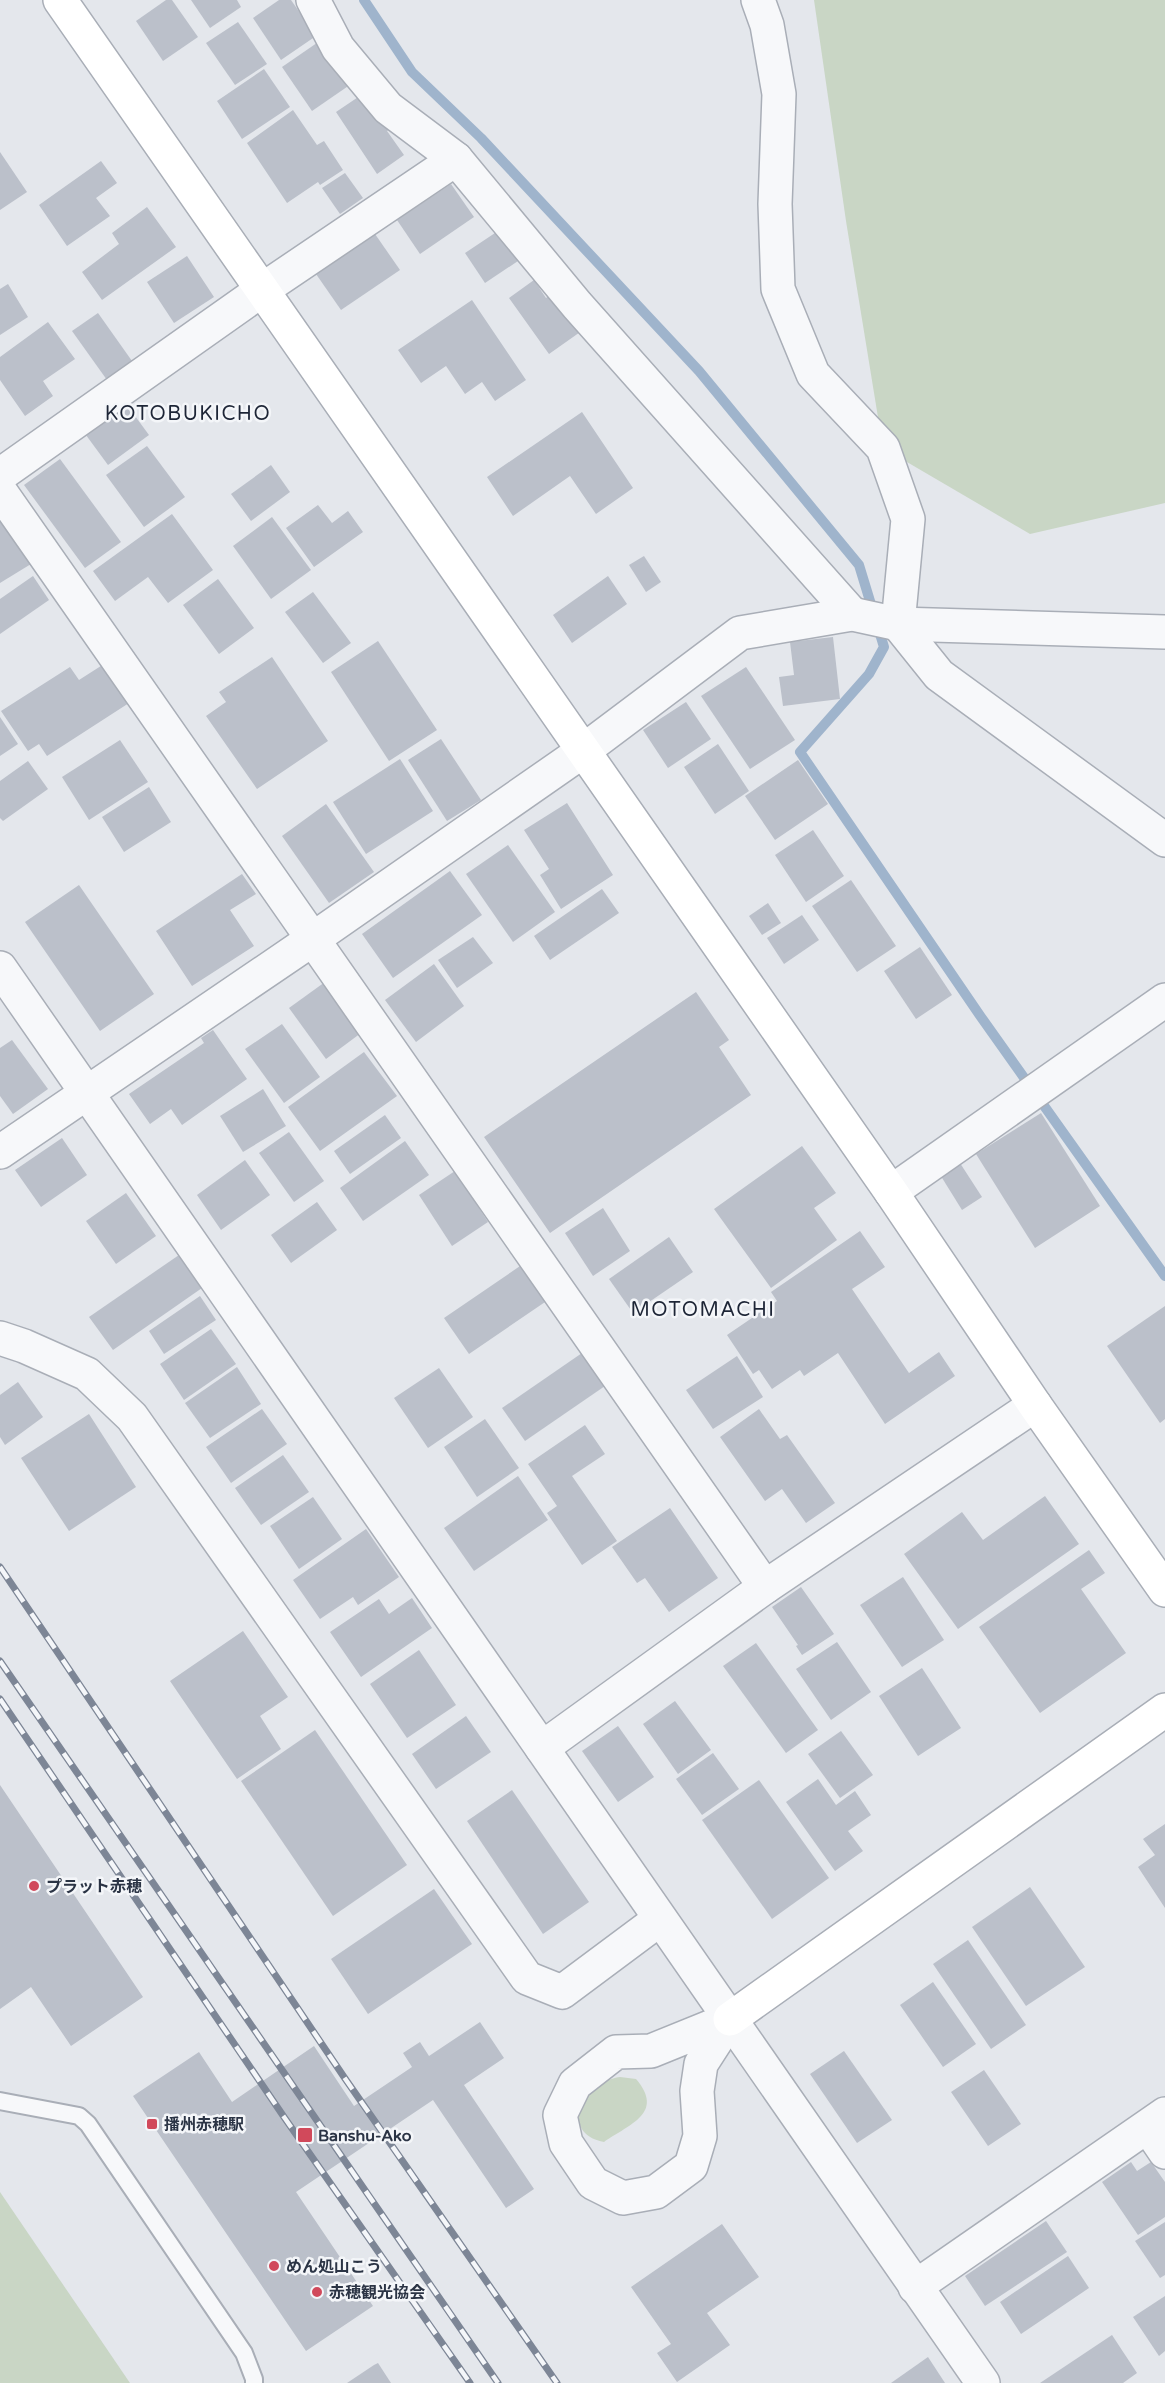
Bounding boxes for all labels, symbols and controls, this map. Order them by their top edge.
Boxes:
district label: KOTOBUKICHO [105,402,271,426]
district label: MOTOMACHI [630,1298,776,1322]
place label: プラット赤穂 [46,1877,142,1897]
marker: プラット赤穂 [27,1879,41,1893]
place label: 播州赤穂駅 [164,2115,244,2135]
marker: 播州赤穂駅 [145,2117,159,2131]
marker: Banshu-Ako [296,2126,314,2144]
place label: Banshu-Ako [318,2126,412,2146]
place label: めん処山こう [286,2257,382,2277]
marker: めん処山こう [267,2259,281,2273]
place label: 赤穂観光協会 [329,2283,425,2303]
marker: 赤穂観光協会 [310,2285,324,2299]

